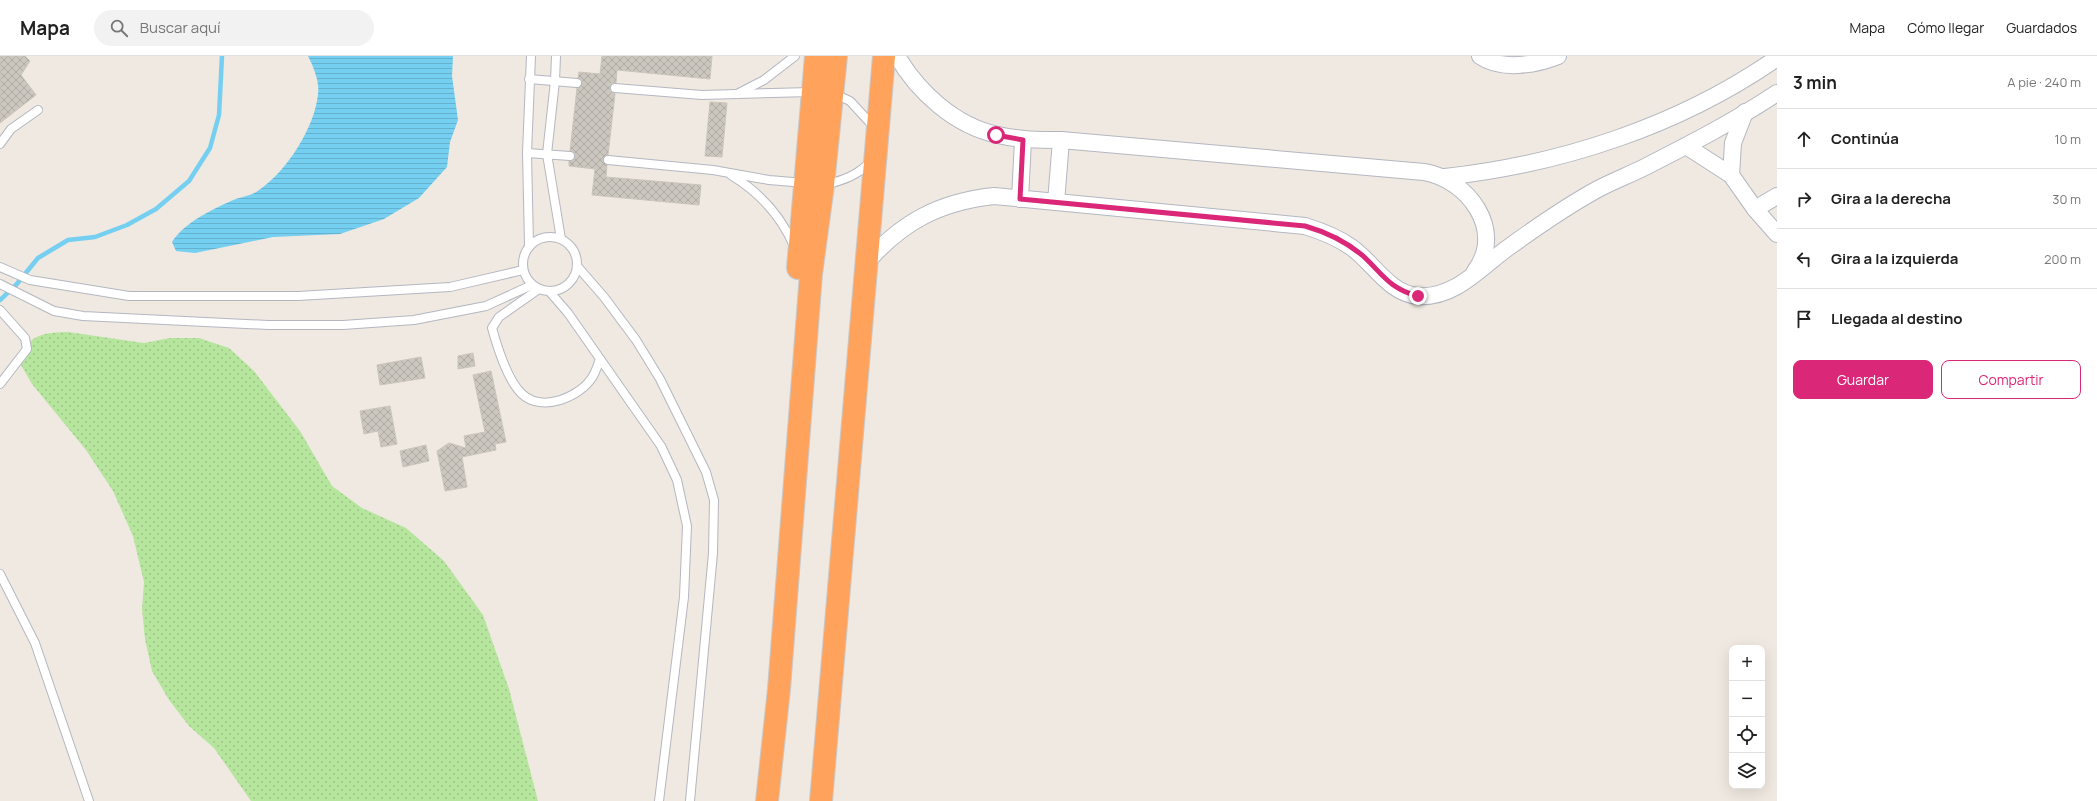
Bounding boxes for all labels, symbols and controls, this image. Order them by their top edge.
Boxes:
search box [94,10,374,46]
text: Mapa [20,15,70,41]
icon: search [108,17,130,39]
text: Buscar aquí [140,17,220,38]
text: Mapa [1850,18,1885,37]
text: Cómo llegar [1907,18,1984,37]
text: Guardados [2006,18,2077,37]
text: 3 min [1793,71,1837,94]
text: A pie · 240 m [2007,73,2081,91]
route start [987,126,1005,144]
icon: ahead [1793,128,1815,150]
text: Continúa [1831,128,1899,149]
text: 10 m [2054,130,2081,148]
icon: right [1793,188,1815,210]
text: Gira a la derecha [1831,188,1951,209]
text: 30 m [2052,190,2081,208]
icon: left [1793,248,1815,270]
text: Gira a la izquierda [1831,248,1958,269]
text: 200 m [2044,250,2081,268]
route end [1409,287,1427,305]
icon: arrive [1793,308,1815,330]
text: Llegada al destino [1831,308,1963,329]
button: Guardar [1793,360,1933,399]
button: Compartir [1941,360,2081,399]
map controls [1729,645,1765,789]
button: + [1729,645,1765,681]
button: − [1729,681,1765,717]
button: locate [1729,717,1765,753]
button: layers [1729,753,1765,789]

